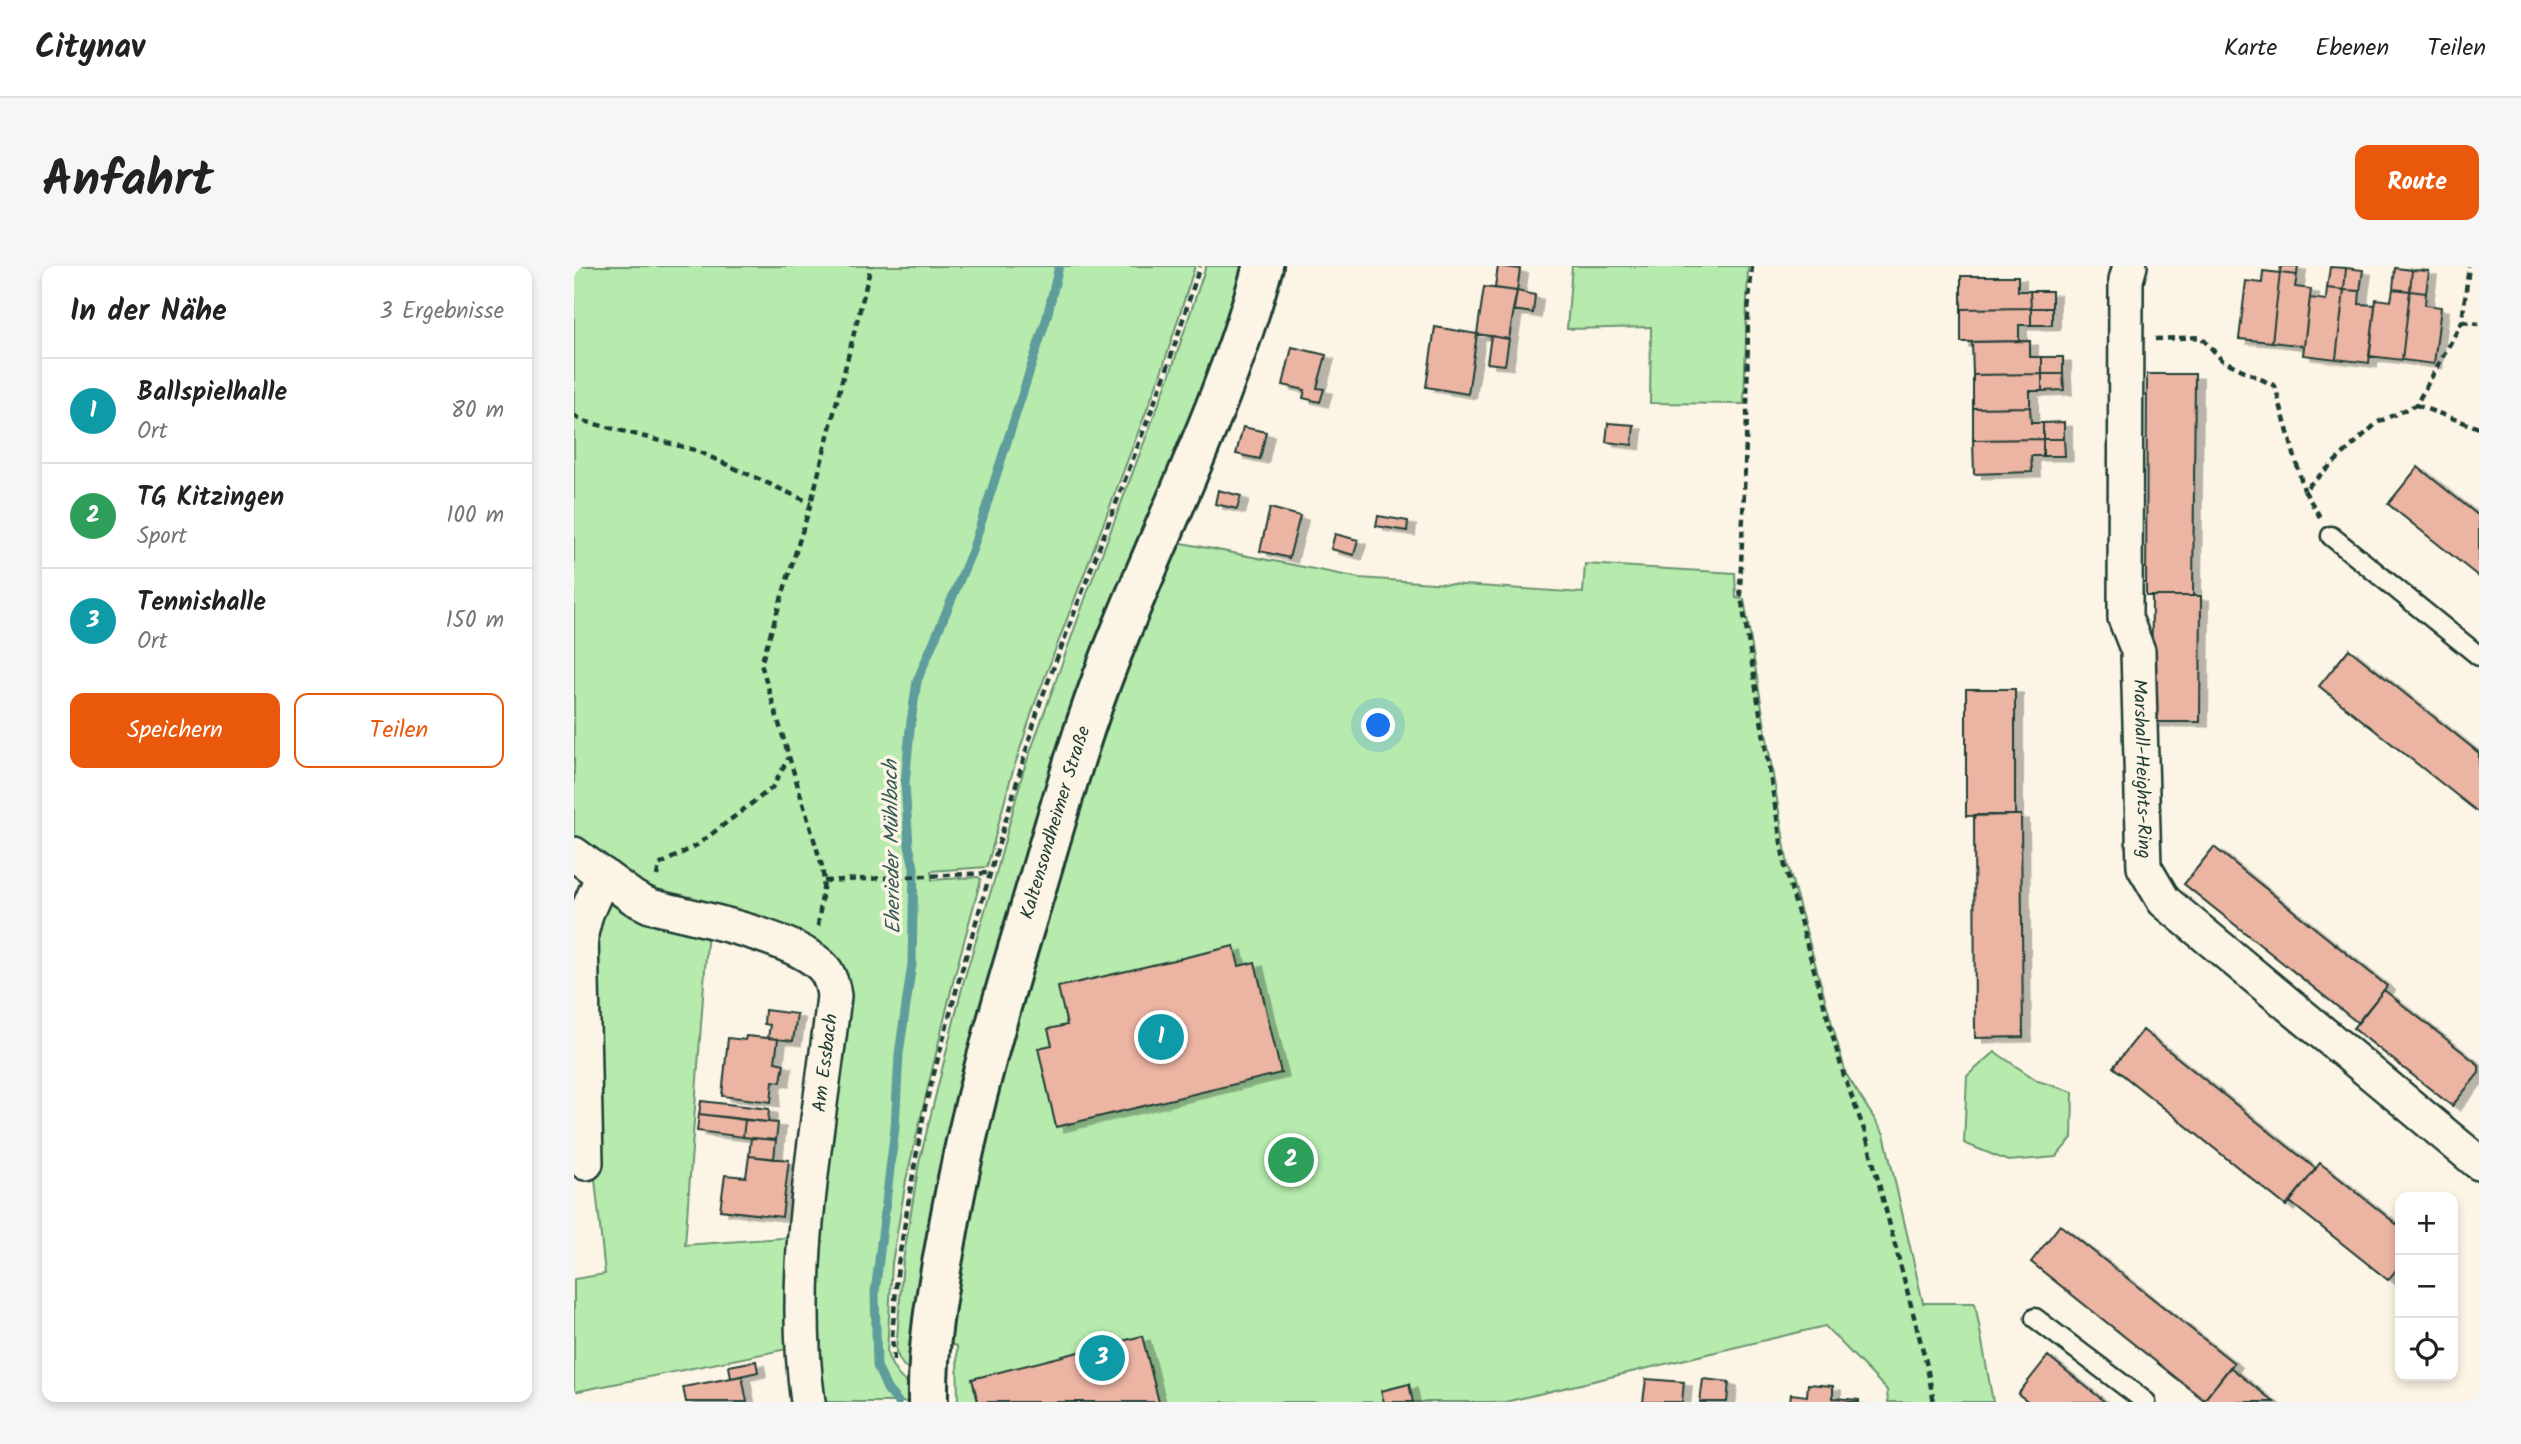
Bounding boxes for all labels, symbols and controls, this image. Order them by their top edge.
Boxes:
text: Citynav [35,22,145,75]
text: Karte [2224,29,2277,68]
text: Ebenen [2315,29,2389,68]
text: Teilen [2427,29,2486,68]
text: Anfahrt [42,143,214,221]
button: Route [2355,145,2479,220]
text: In der Nähe [70,288,227,336]
text: 3 Ergebnisse [380,294,504,330]
text: Ballspielhalle [137,372,287,414]
text: 1 [90,393,96,429]
text: 80 m [451,393,504,429]
text: Ort [137,414,168,450]
text: TG Kitzingen [137,477,284,519]
text: 2 [86,498,100,534]
text: 100 m [446,498,504,534]
text: Sport [137,519,187,555]
text: Tennishalle [137,582,266,624]
text: 3 [87,603,99,639]
text: 150 m [445,603,504,639]
text: Ort [137,624,168,660]
street label: Marshall-Heights-Ring [2124,679,2159,859]
button: Speichern [70,693,280,768]
button: Teilen [294,693,504,768]
your location [1361,708,1395,742]
street label: Kaltensondheimer Straße [1013,722,1100,923]
water label: Eherieder Mühlbach [875,758,911,934]
pin: 1 [1138,1011,1184,1063]
street label: Am Essbach [805,1012,847,1114]
pin: 2 [1268,1134,1314,1186]
map controls [2395,1192,2458,1381]
button: + [2395,1192,2458,1255]
button: − [2395,1255,2458,1318]
button: locate [2395,1318,2458,1381]
pin: 3 [1079,1332,1125,1384]

